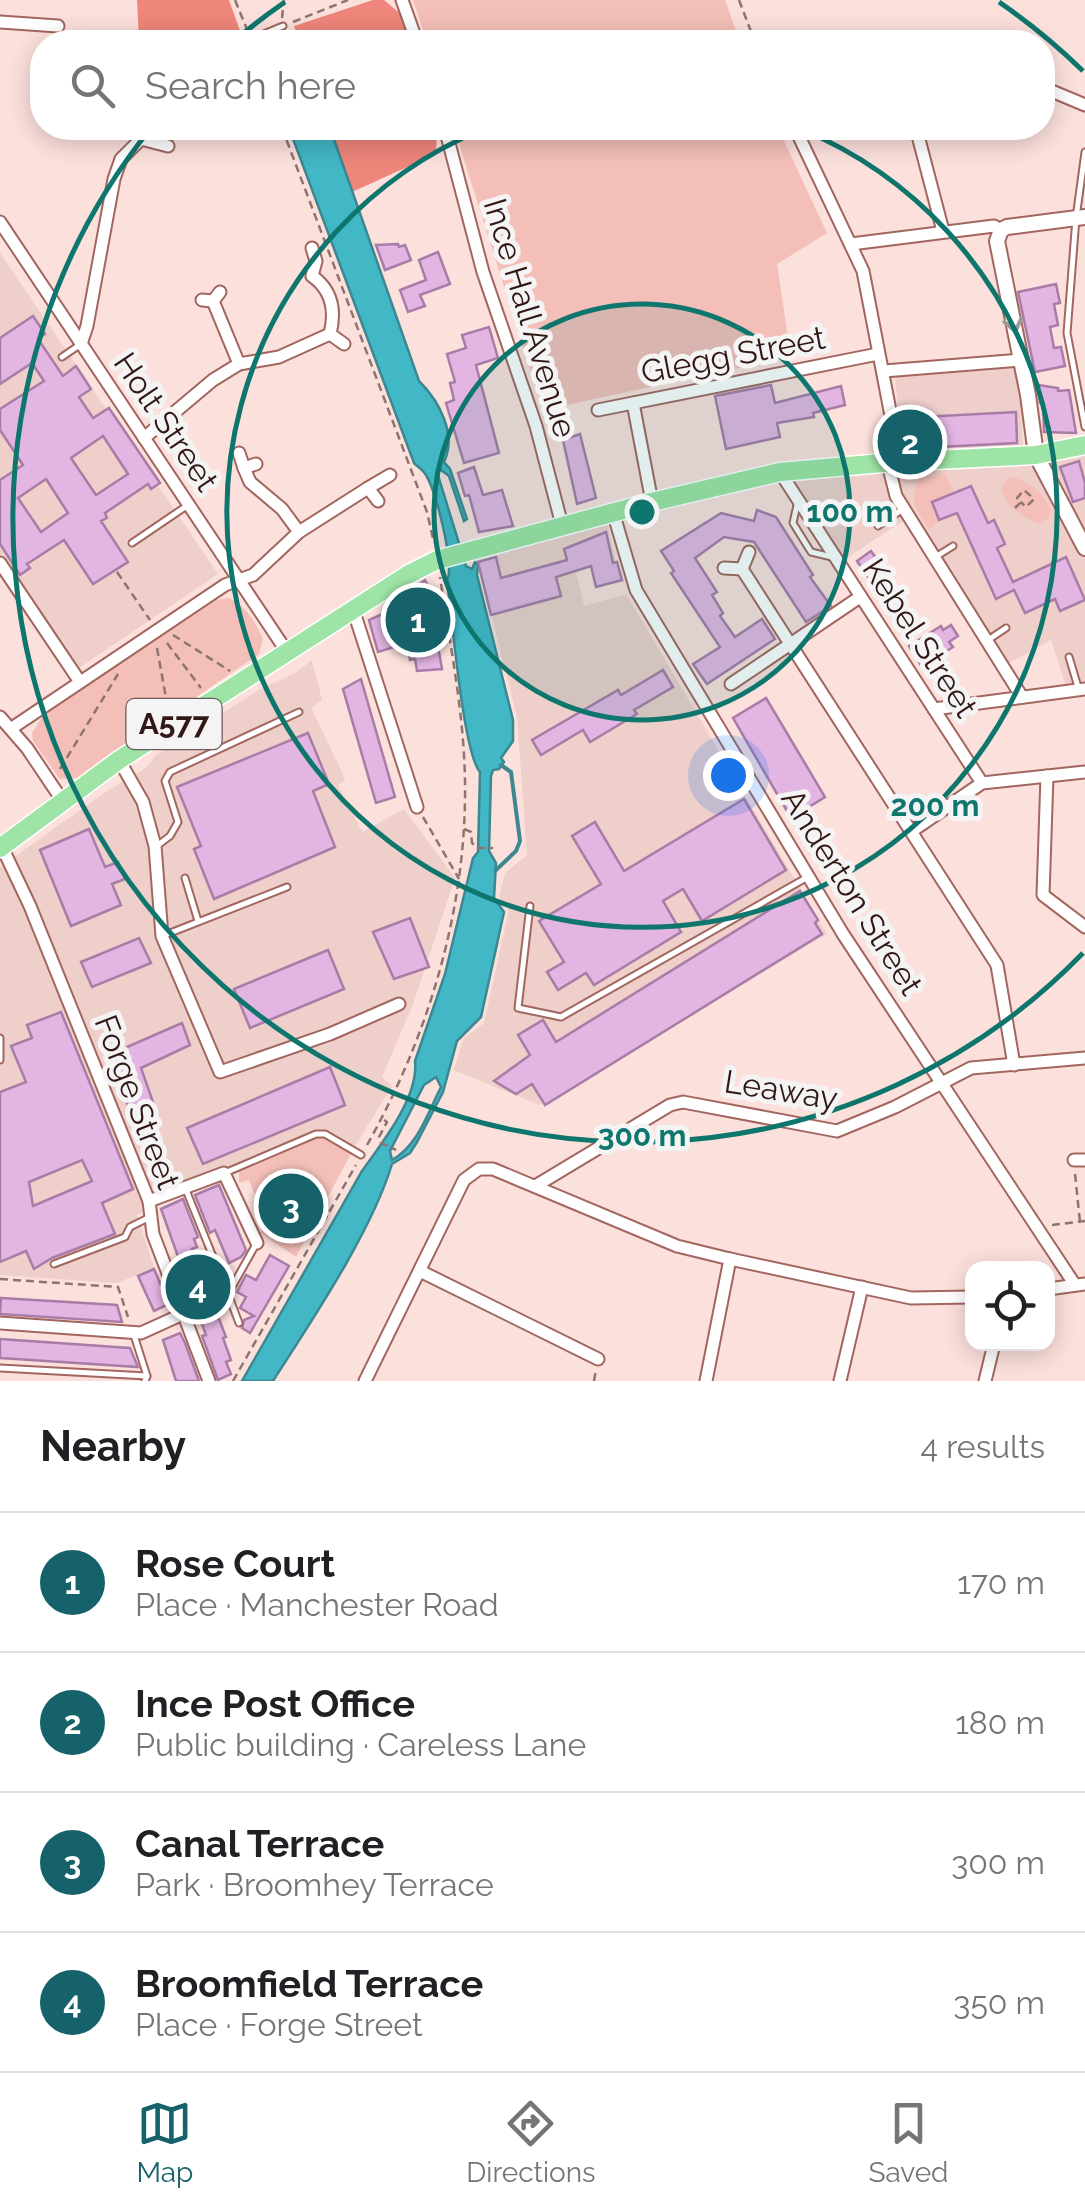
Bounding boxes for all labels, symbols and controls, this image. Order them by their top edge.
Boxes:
search box [30,30,1055,140]
icon: search [65,58,120,113]
text: Search here [145,63,356,108]
street label: Ince Hall Avenue [477,194,584,442]
one-way arrow [1002,316,1023,333]
street label: Glegg Street [638,318,828,390]
street label: Holt Street [107,346,226,498]
pin: 2 [878,404,942,480]
centre of rings [624,494,660,530]
text: 100 m [807,494,893,529]
street label: Kebel Street [855,552,986,724]
pin: 1 [386,582,450,658]
road number: A577 [126,699,222,749]
your location [703,750,754,801]
street label: Anderton Street [774,782,931,1002]
text: 200 m [891,788,979,823]
street label: Forge Street [87,1010,188,1194]
street label: Leaway [722,1062,840,1117]
text: 300 m [598,1118,686,1153]
pin: 3 [258,1168,324,1244]
pin: 4 [166,1250,230,1324]
map controls [965,1261,1055,1351]
button: locate [965,1261,1055,1351]
text: Nearby [40,1422,186,1471]
text: 4 results [921,1428,1045,1465]
text: Rose Court [135,1541,335,1586]
text: 1 [65,1564,80,1601]
text: 170 m [957,1564,1045,1601]
text: Place · Manchester Road [135,1586,499,1623]
text: Ince Post Office [135,1681,415,1726]
text: 2 [63,1704,82,1741]
text: 180 m [955,1704,1045,1741]
text: Public building · Careless Lane [135,1726,586,1763]
text: Canal Terrace [135,1821,384,1866]
text: 3 [64,1844,81,1881]
text: 300 m [951,1844,1045,1881]
text: Park · Broomhey Terrace [135,1866,494,1903]
text: Broomfield Terrace [135,1961,483,2006]
text: 4 [63,1984,82,2021]
text: 350 m [953,1984,1045,2021]
text: Place · Forge Street [135,2006,423,2043]
tab: Map [136,2096,193,2189]
tab: Directions [466,2096,596,2189]
tab: Saved [868,2096,949,2189]

